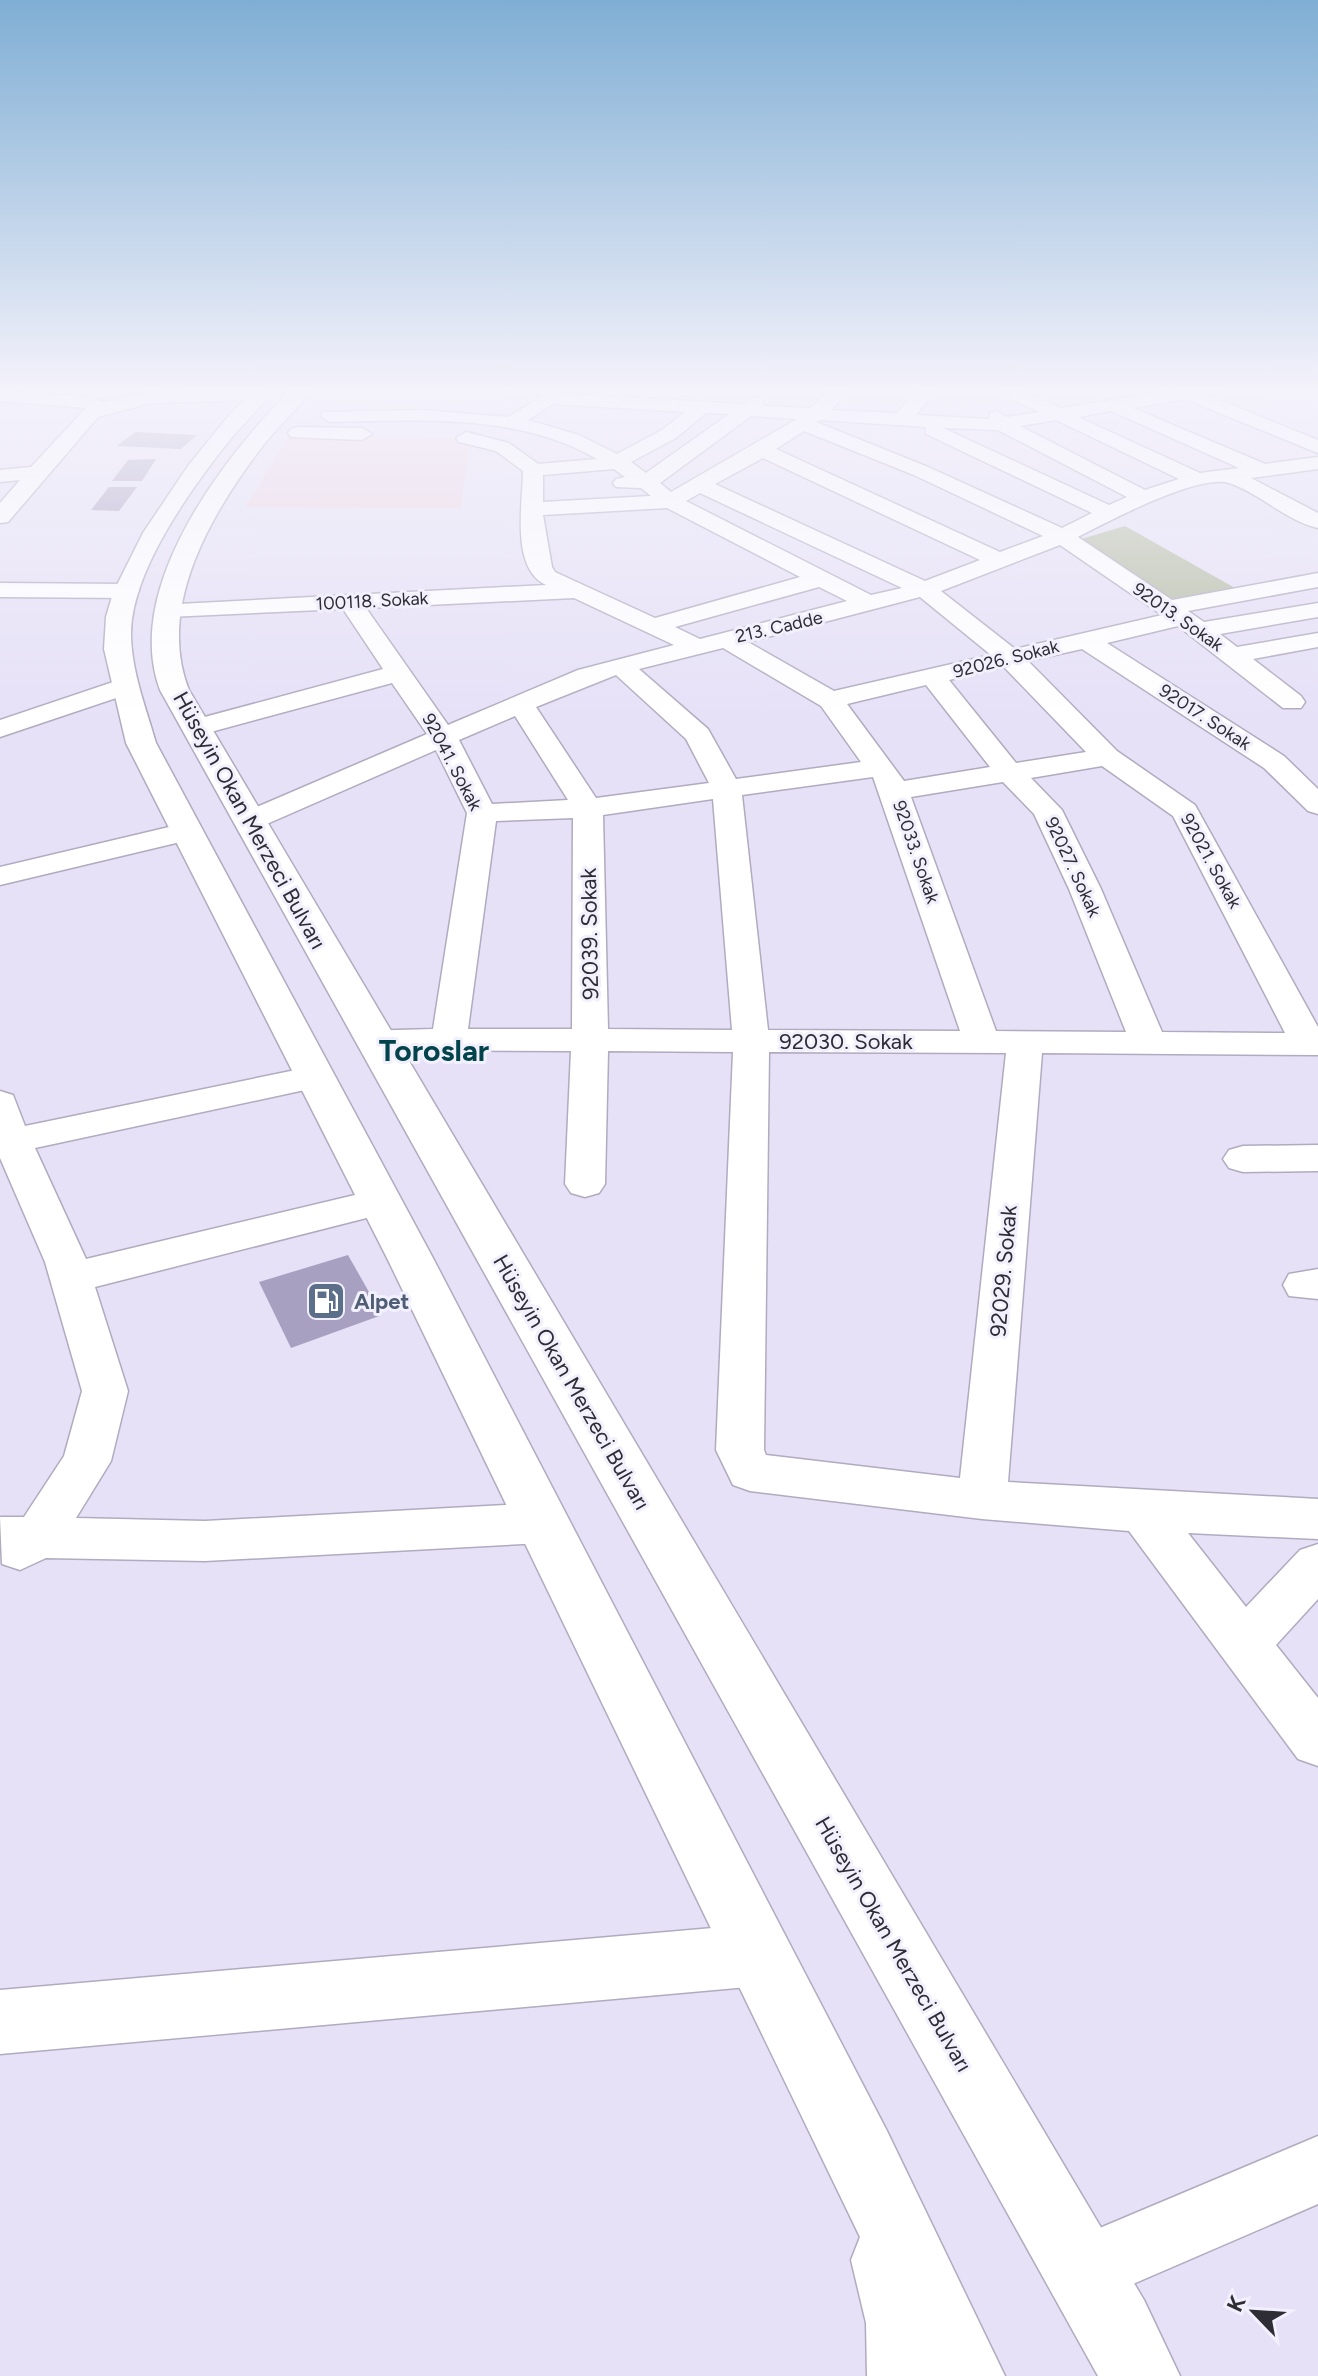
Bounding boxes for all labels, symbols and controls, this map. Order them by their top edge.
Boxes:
street label: 92013. Sokak [1129,578,1228,656]
street label: 100118. Sokak [315,587,429,615]
street label: 213. Cadde [733,606,825,648]
street label: 92026. Sokak [951,635,1061,683]
street label: 92017. Sokak [1155,679,1255,755]
street label: Hüseyin Okan Merzeci Bulvarı [167,687,332,954]
street label: 92041. Sokak [417,710,487,814]
street label: 92033. Sokak [888,798,944,907]
street label: 92021. Sokak [1176,810,1246,913]
street label: 92027. Sokak [1040,814,1106,921]
street label: 92039. Sokak [575,868,604,1000]
street label: 92030. Sokak [779,1028,913,1055]
district label: Toroslar [379,1032,489,1069]
street label: 92029. Sokak [984,1204,1023,1338]
street label: Hüseyin Okan Merzeci Bulvarı [487,1250,656,1515]
fuel station icon: Alpet [305,1280,347,1322]
place label: Alpet [354,1288,410,1315]
street label: Hüseyin Okan Merzeci Bulvarı [809,1812,978,2077]
north arrow [1214,2272,1294,2352]
text: K [1221,2291,1252,2316]

